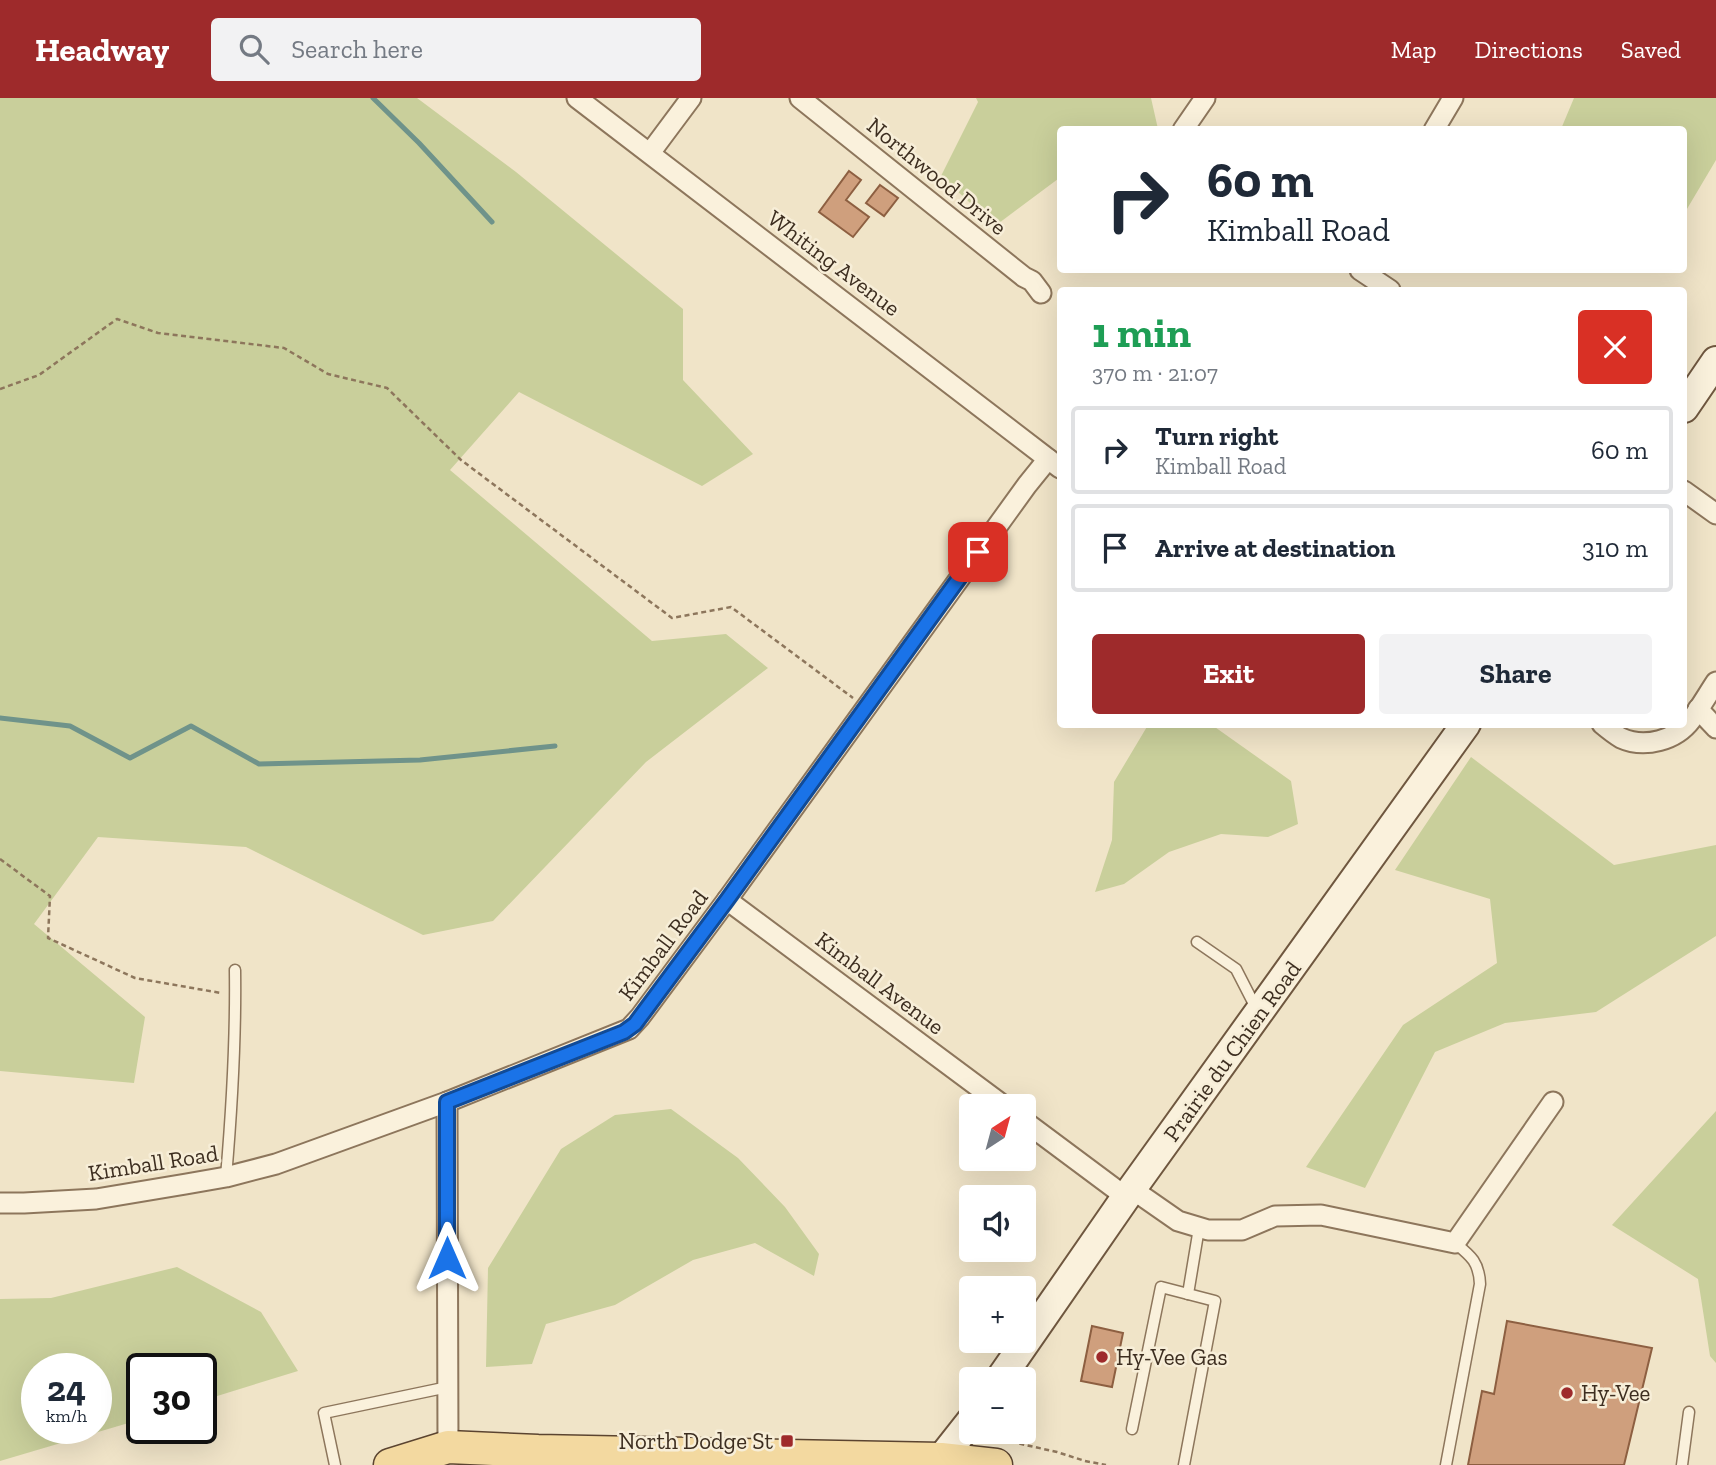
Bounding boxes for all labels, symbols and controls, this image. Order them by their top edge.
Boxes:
search box [211,18,701,81]
text: Headway [35,30,169,69]
icon: search [235,30,273,68]
text: Search here [291,33,423,65]
text: Map [1391,35,1437,64]
text: Directions [1475,35,1583,64]
text: Saved [1621,35,1681,64]
street label: Northwood Drive [861,111,1013,241]
text: 60 m [1207,151,1314,210]
icon: right [1092,154,1183,245]
street label: Whiting Avenue [762,204,906,322]
text: Kimball Road [1207,211,1390,249]
text: 1 min [1092,307,1191,358]
button: close [1578,310,1652,384]
text: 370 m · 21:07 [1092,359,1218,387]
text: Turn right [1155,420,1278,452]
icon: right [1096,431,1134,469]
text: 60 m [1591,434,1648,466]
text: Kimball Road [1155,452,1286,480]
pin [948,522,1008,582]
icon: arrive [1096,529,1134,567]
text: Arrive at destination [1155,532,1395,564]
text: 310 m [1582,532,1648,564]
icon: arrive [959,533,997,571]
button: Exit [1092,634,1365,714]
button: Share [1379,634,1652,714]
street label: Kimball Road [612,884,714,1006]
street label: Kimball Avenue [810,925,950,1041]
street label: Prairie du Chien Road [1157,955,1307,1147]
north arrow [959,1094,1036,1171]
map controls [959,1094,1036,1444]
street label: Kimball Road [86,1139,220,1187]
button: sound [959,1185,1036,1262]
position arrow [410,1221,484,1295]
button: + [959,1276,1036,1353]
place label: Hy-Vee Gas [1116,1343,1228,1371]
marker: Hy-Vee Gas [1094,1349,1110,1365]
speed limit sign: 30 [126,1353,217,1444]
button: − [959,1367,1036,1444]
text: 24 [47,1368,86,1410]
place label: Hy-Vee [1581,1379,1650,1407]
marker: Hy-Vee [1559,1385,1575,1401]
text: km/h [46,1405,87,1427]
place label: North Dodge St [619,1427,773,1455]
marker: North Dodge St [779,1433,795,1449]

